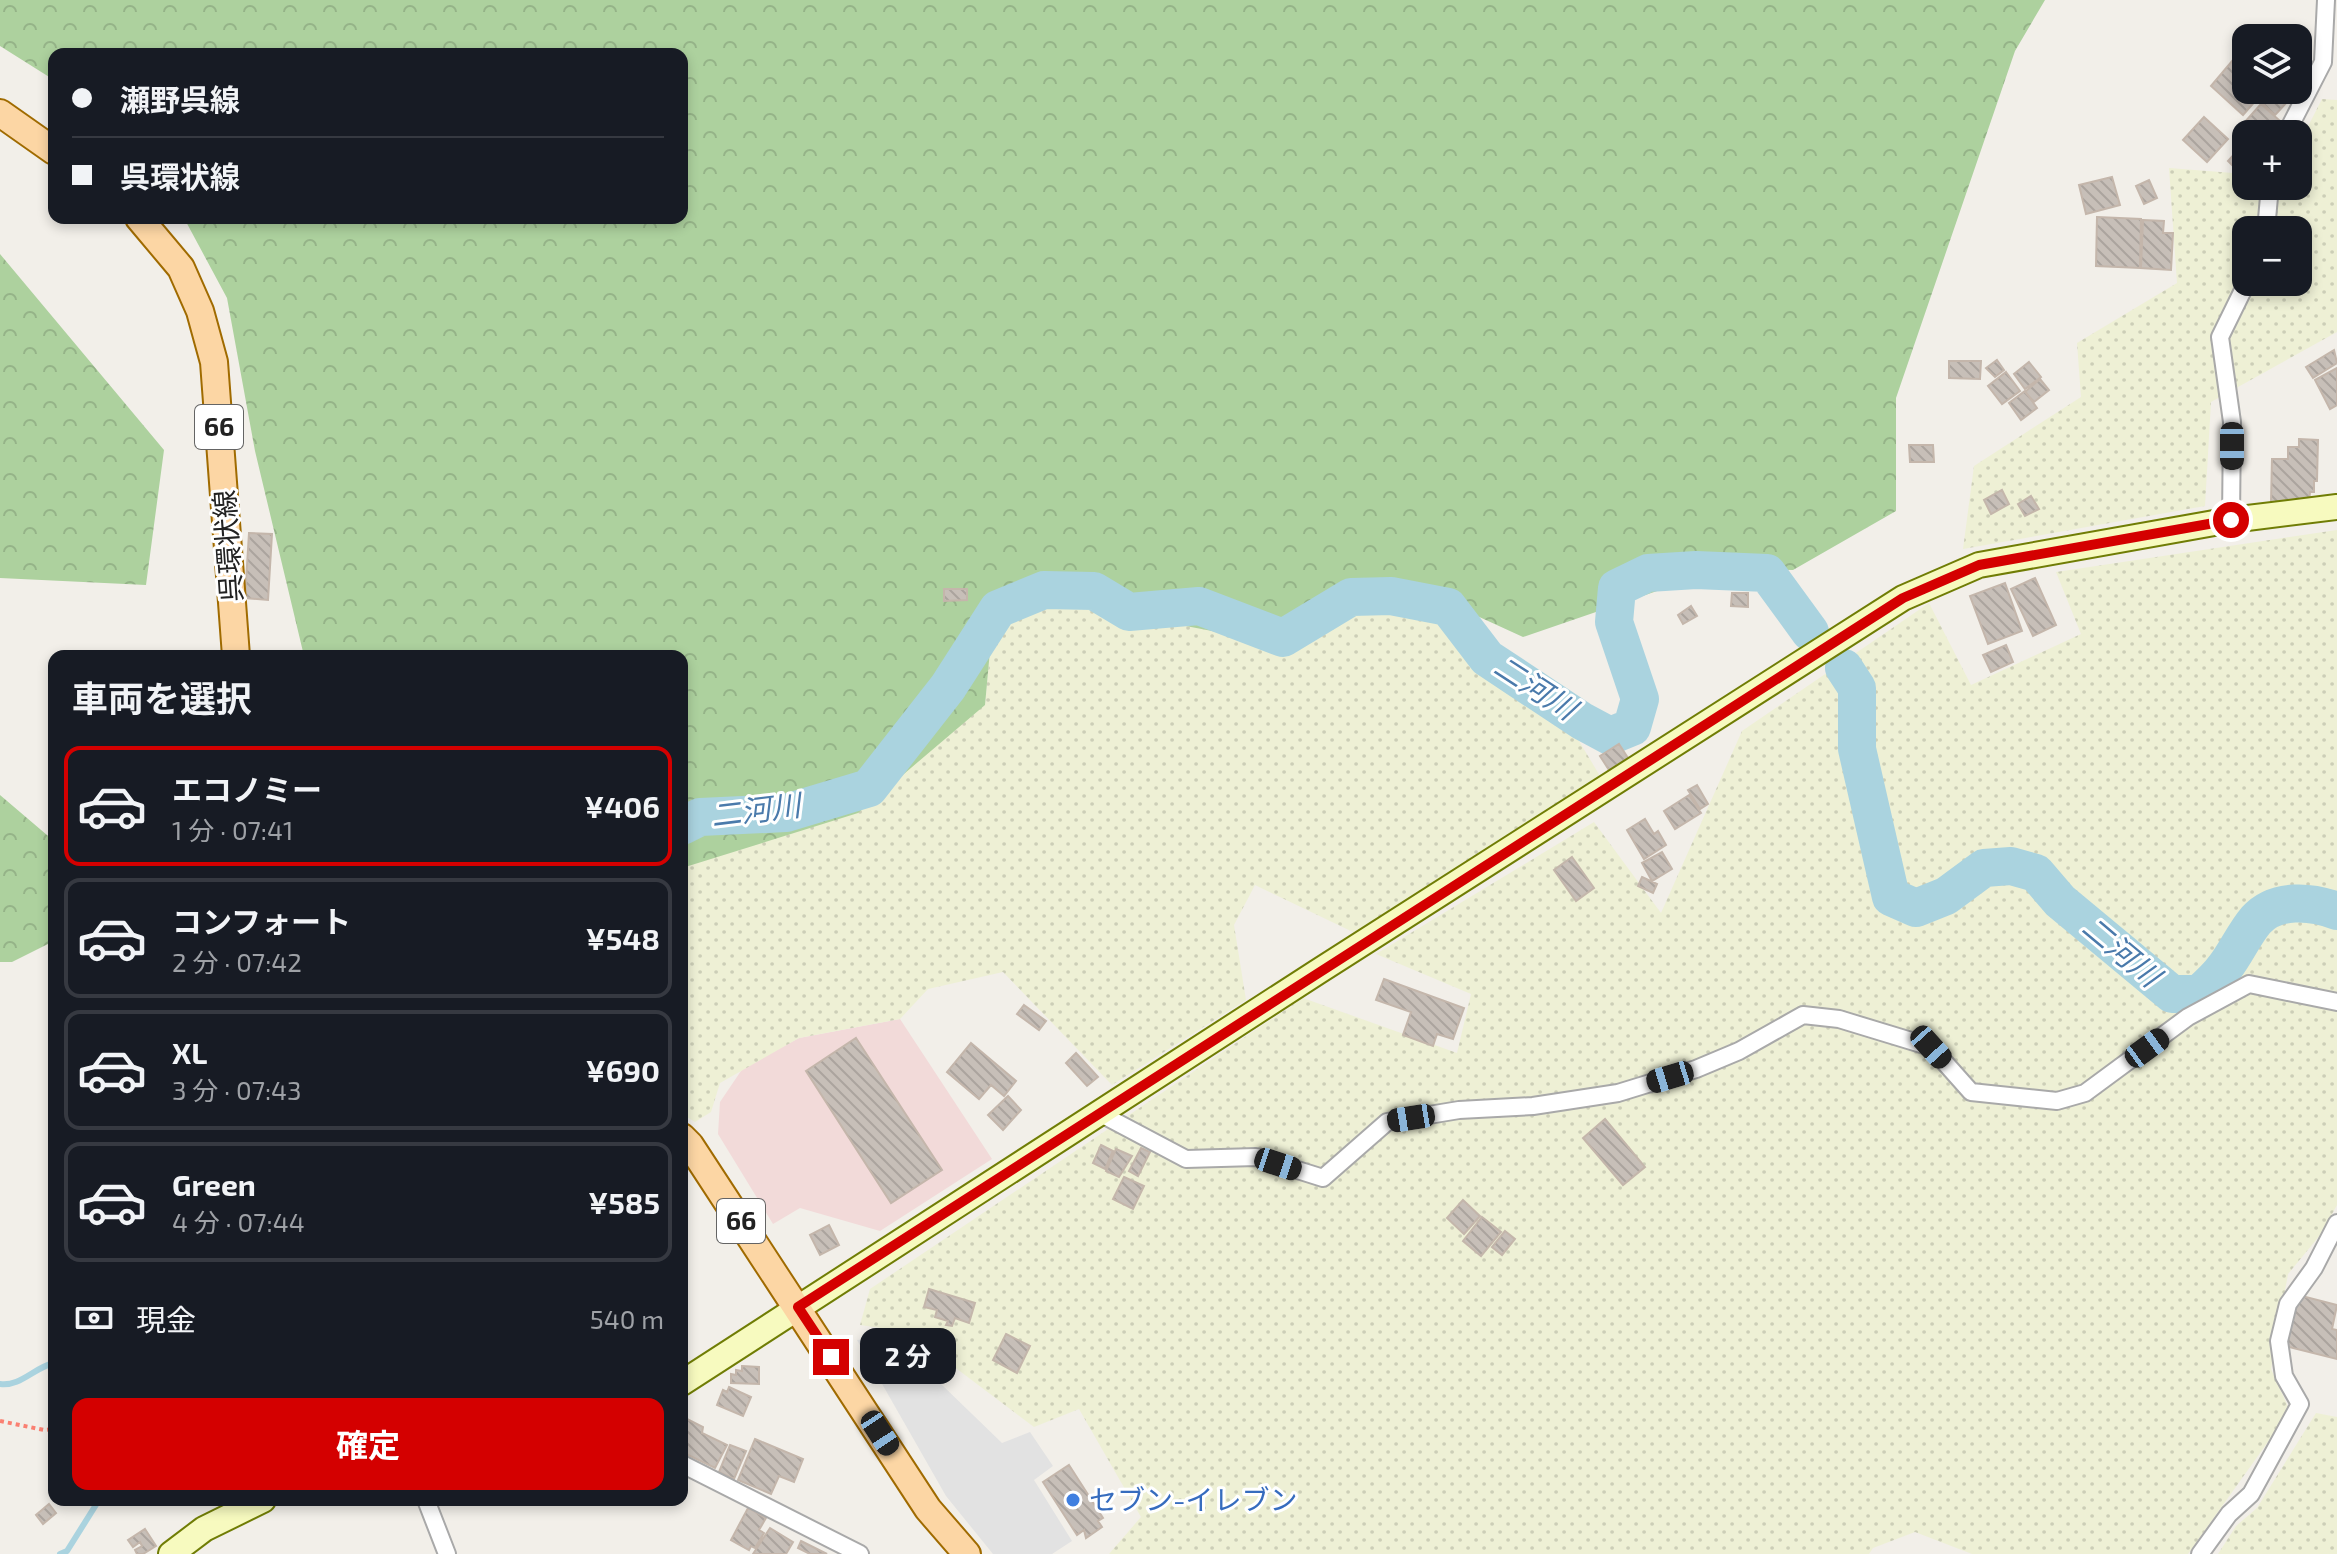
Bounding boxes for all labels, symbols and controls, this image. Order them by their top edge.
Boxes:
map controls [2232,24,2312,296]
button: layers [2232,24,2312,104]
text: 瀬野呉線 [120,81,240,117]
button: + [2232,120,2312,200]
text: 呉環状線 [120,158,240,194]
button: − [2232,216,2312,296]
road number: 66 [195,405,243,449]
car [2220,422,2244,470]
street label: 呉環状線 [206,489,248,603]
route start [2213,502,2249,538]
water label: 二河川 [1489,647,1586,728]
text: 車両を選択 [72,676,252,719]
icon: car [76,770,148,842]
text: エコノミー [172,771,322,807]
water label: 二河川 [709,785,806,832]
text: ¥406 [584,788,660,824]
text: 1 分 · 07:41 [172,814,293,845]
icon: car [76,902,148,974]
text: コンフォート [172,903,351,939]
water label: 二河川 [2076,908,2171,995]
text: ¥548 [586,920,660,956]
text: 2 分 · 07:42 [172,946,302,977]
car [1906,1021,1956,1073]
car [2121,1024,2173,1072]
icon: car [76,1034,148,1106]
text: XL [172,1034,207,1070]
text: ¥690 [586,1052,660,1088]
car [1644,1059,1696,1095]
text: 3 分 · 07:43 [172,1074,302,1105]
car [1385,1102,1437,1134]
car [1251,1145,1305,1183]
icon: car [76,1166,148,1238]
text: Green [172,1166,256,1202]
text: ¥585 [588,1184,660,1220]
road number: 66 [717,1199,765,1243]
text: 4 分 · 07:44 [172,1206,305,1237]
icon: cash [72,1296,116,1340]
text: 現金 [136,1301,196,1337]
text: 540 m [590,1303,664,1334]
callout: 2 分 [859,1329,955,1385]
route end [813,1339,849,1375]
text: 2 分 [885,1340,931,1371]
button: 確定 [72,1398,664,1490]
car [857,1406,903,1460]
place label: セブン-イレブン [1089,1482,1298,1516]
marker: セブン-イレブン [1064,1491,1082,1509]

